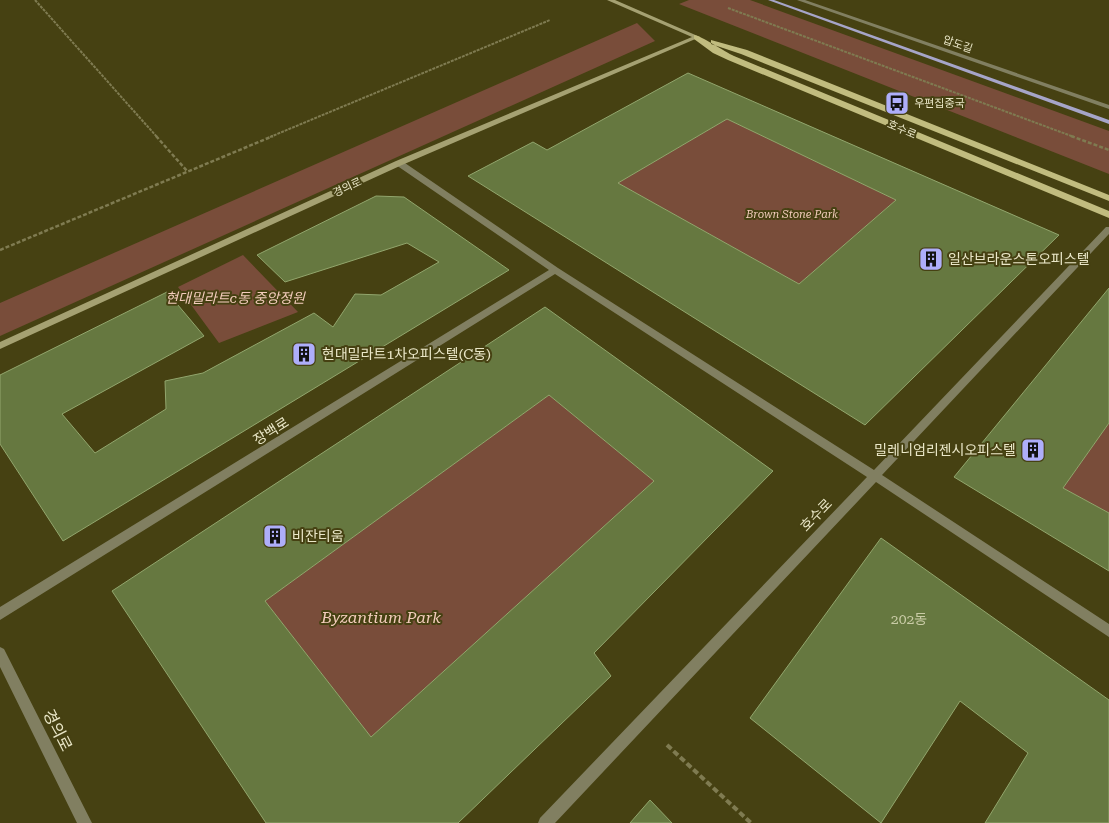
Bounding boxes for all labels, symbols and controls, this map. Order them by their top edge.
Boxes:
street label: 압도길 [941,33,974,56]
bus stop icon: 우편집중국 [884,90,910,116]
place label: 우편집중국 [914,97,965,110]
street label: 호수로 [885,118,918,141]
street label: 경의로 [331,175,364,200]
park label: Brown Stone Park [745,208,838,221]
building icon: 일산브라운스톤오피스텔 [918,246,944,272]
place label: 일산브라운스톤오피스텔 [948,251,1090,267]
park label: 현대밀라트c동 중앙정원 [165,290,306,306]
building icon: 현대밀라트1차오피스텔(C동) [291,341,317,367]
place label: 현대밀라트1차오피스텔(C동) [322,346,491,362]
street label: 장백로 [250,414,292,448]
building icon: 밀레니엄리젠시오피스텔 [1020,437,1046,463]
place label: 밀레니엄리젠시오피스텔 [874,442,1016,458]
street label: 호수로 [797,495,835,534]
building icon: 비잔티움 [262,523,288,549]
place label: 비잔티움 [292,528,344,544]
park label: Byzantium Park [320,608,441,627]
house number: 202동 [891,611,927,627]
street label: 경의로 [39,706,76,754]

